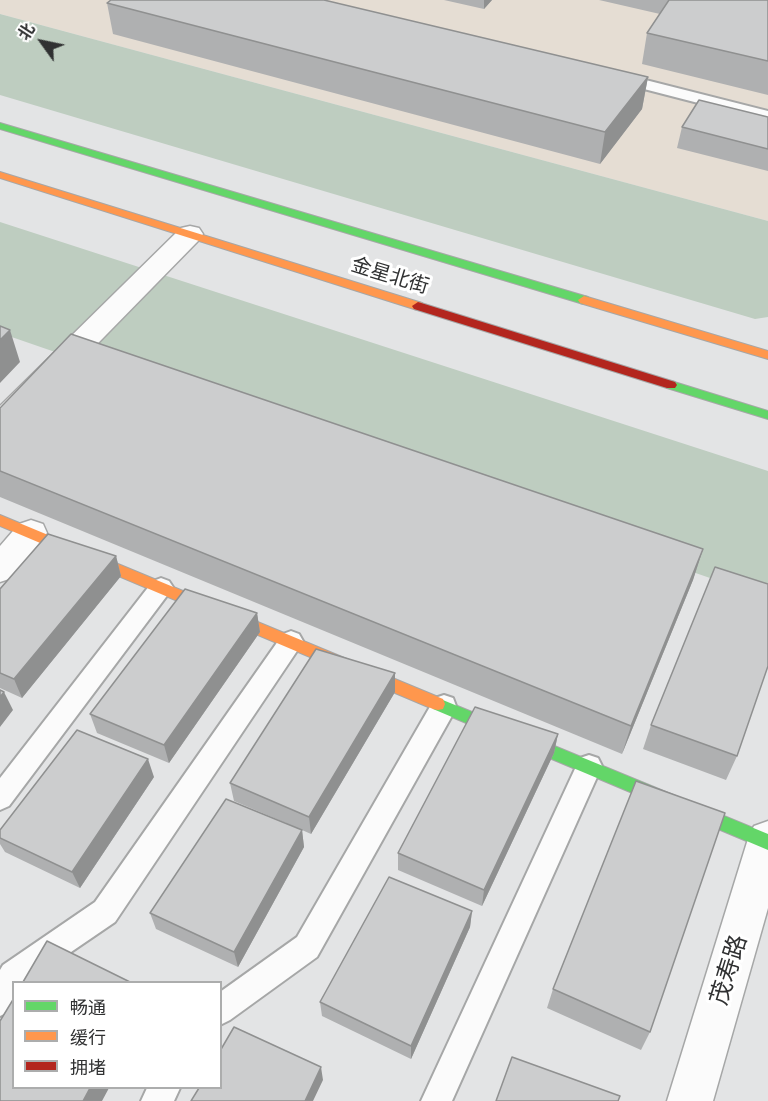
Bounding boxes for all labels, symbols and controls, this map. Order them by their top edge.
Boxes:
north arrow [12,12,72,72]
text: 北 [14,20,39,44]
street label: 金星北街 [348,253,432,299]
street label: 茂寿路 [705,931,753,1009]
legend [12,981,222,1089]
text: 畅通 [70,997,106,1018]
text: 缓行 [70,1027,106,1048]
text: 拥堵 [70,1057,106,1078]

